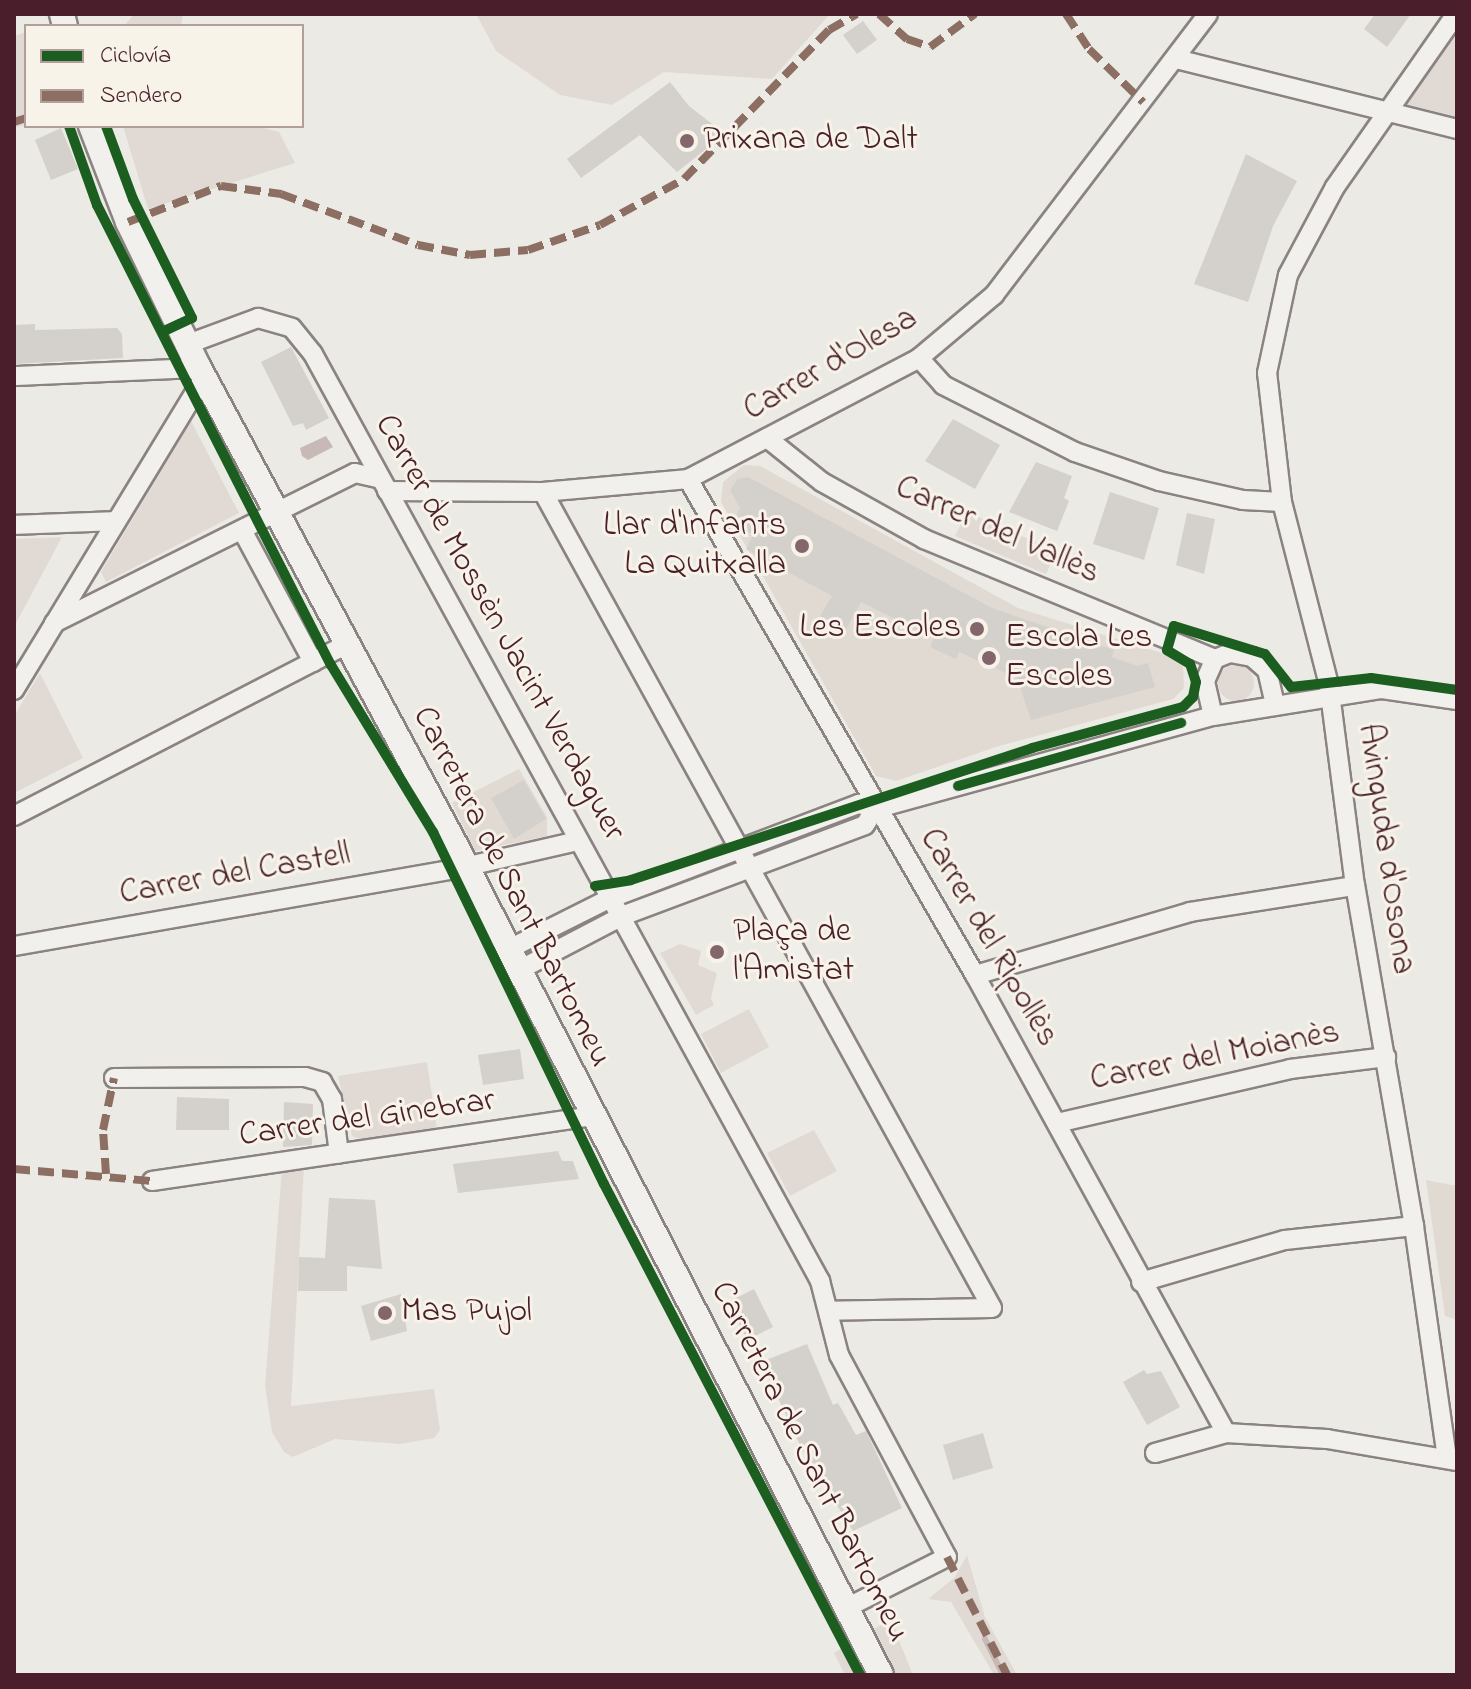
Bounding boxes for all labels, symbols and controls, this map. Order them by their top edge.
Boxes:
legend [24,24,304,128]
text: Ciclovía [100,39,171,74]
text: Sendero [100,79,182,114]
place label: Prixana de Dalt [703,121,918,161]
marker: Prixana de Dalt [678,132,696,150]
street label: Carrer d'Olesa [737,299,925,431]
street label: Carrer de Mossèn Jacint Verdaguer [365,408,633,848]
street label: Carrer del Vallès [889,468,1105,594]
place label: Llar d'Infants La Quitxalla [603,506,786,586]
marker: Llar d'Infants La Quitxalla [793,537,811,555]
place label: Les Escoles [799,609,961,649]
place label: Escola Les Escoles [1005,618,1152,698]
marker: Les Escoles [968,620,986,638]
marker: Escola Les Escoles [980,649,998,667]
street label: Carretera de Sant Bartomeu [402,700,620,1074]
street label: Avinguda d'Osona [1347,721,1423,977]
street label: Carrer del Ripollès [909,822,1067,1054]
street label: Carrer del Castell [117,835,353,915]
place label: Plaça de l'Amistat [733,912,854,992]
marker: Plaça de l'Amistat [708,943,726,961]
street label: Carrer del Moianès [1087,1013,1343,1101]
street label: Carrer del Ginebrar [237,1081,497,1157]
street label: Carretera de Sant Bartomeu [700,1275,918,1649]
place label: Mas Pujol [401,1293,532,1333]
marker: Mas Pujol [376,1304,394,1322]

